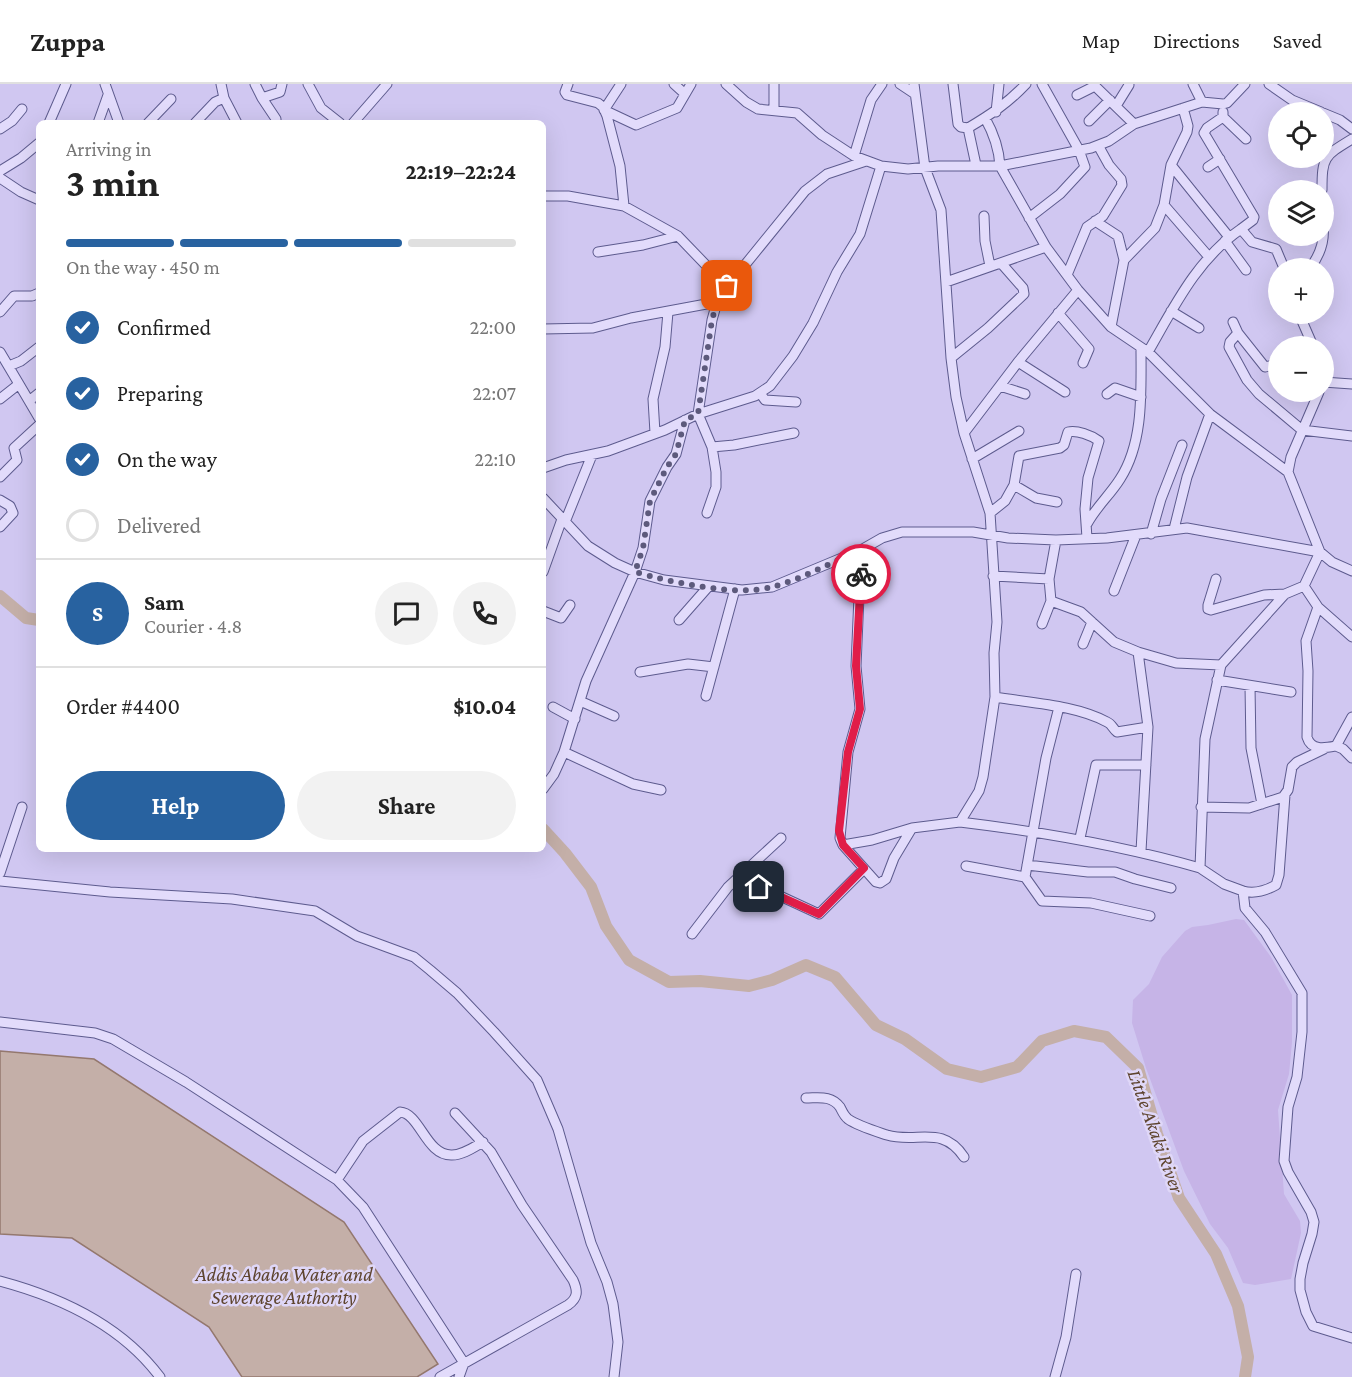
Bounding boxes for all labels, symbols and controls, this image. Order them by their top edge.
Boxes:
text: Zuppa [30,26,105,57]
text: Map [1082,29,1120,53]
text: Directions [1153,29,1240,53]
text: Saved [1273,29,1322,53]
map controls [1268,102,1334,402]
button: locate [1268,102,1334,168]
text: Arriving in [66,138,151,160]
text: 22:19–22:24 [405,159,516,184]
text: 3 min [66,161,159,204]
button: layers [1268,180,1334,246]
text: On the way · 450 m [66,256,220,278]
button: + [1268,258,1334,324]
pin [701,260,752,311]
icon: bag [710,269,743,302]
icon: check [66,311,99,344]
text: Confirmed [117,315,211,340]
text: 22:00 [470,316,516,338]
button: − [1268,336,1334,402]
icon: check [66,377,99,410]
text: Preparing [117,381,203,406]
text: 22:07 [472,382,516,404]
icon: check [66,443,99,476]
text: On the way [117,447,217,472]
text: 22:10 [475,448,516,470]
text: Delivered [117,513,201,538]
courier [831,544,891,604]
icon: bike [845,558,878,591]
button: chat [375,582,438,645]
button: phone [453,582,516,645]
text: Sam [144,590,184,615]
text: S [92,601,103,626]
text: Courier · 4.8 [144,615,242,637]
text: Order #4400 [66,694,180,719]
text: $10.04 [453,694,516,719]
button: Help [66,771,285,840]
button: Share [297,771,516,840]
pin [733,861,784,912]
icon: home [742,870,775,903]
water label: Little Akaki River [1123,1066,1189,1197]
water label: Addis Ababa Water and Sewerage Authority [194,1263,373,1309]

